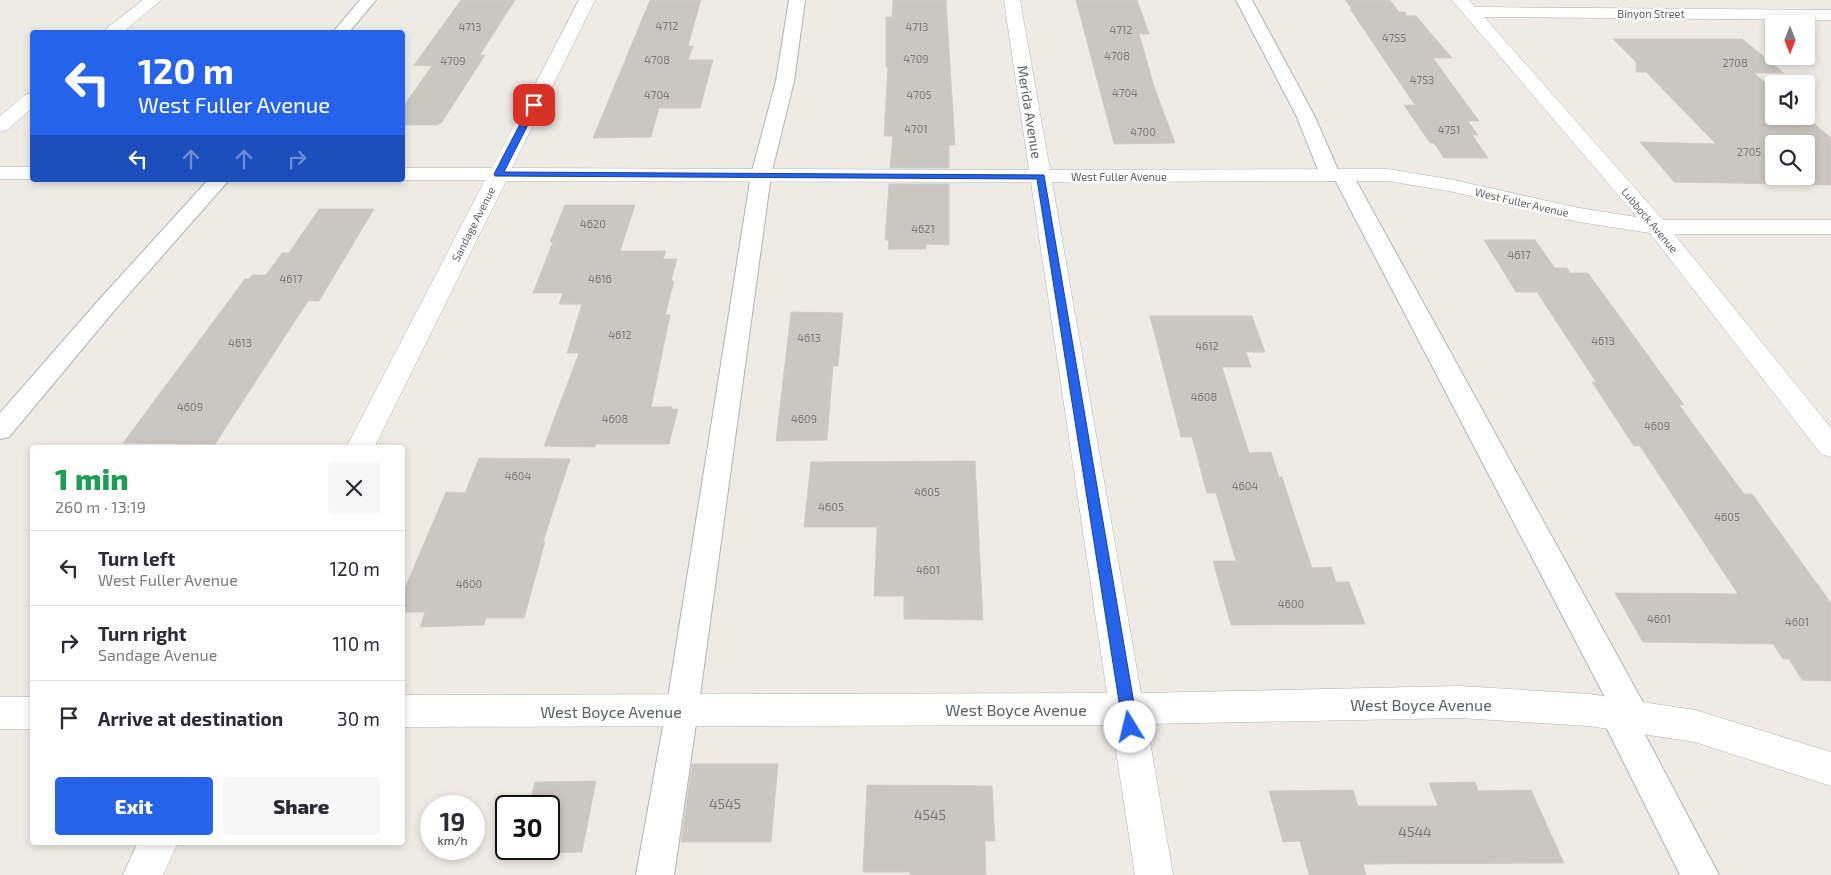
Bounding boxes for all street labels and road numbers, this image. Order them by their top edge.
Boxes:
street label: Binyon Street [1617,7,1685,20]
street label: Merida Avenue [1014,64,1046,160]
street label: West Fuller Avenue [1071,170,1167,183]
street label: Sandage Avenue [449,184,497,263]
street label: West Fuller Avenue [1474,185,1570,219]
street label: Lubbock Avenue [1619,185,1681,255]
street label: West Boyce Avenue [1350,695,1492,714]
street label: West Boyce Avenue [945,700,1087,719]
street label: West Boyce Avenue [540,702,682,721]

